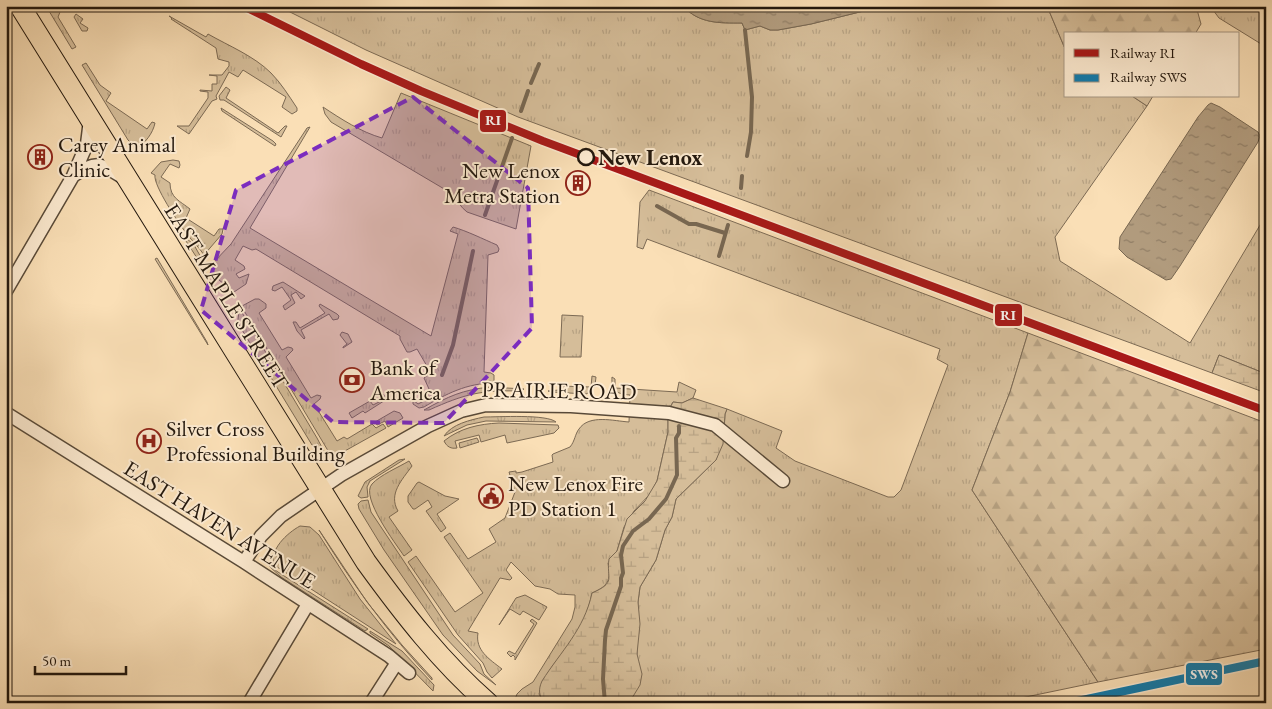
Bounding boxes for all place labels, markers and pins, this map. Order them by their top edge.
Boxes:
place label: Carey Animal Clinic [58,130,176,184]
place label: New Lenox [598,143,702,172]
building icon: Carey Animal Clinic [27,144,53,170]
marker: New Lenox [577,148,595,166]
place label: New Lenox Metra Station [444,156,561,210]
building icon: New Lenox Metra Station [565,170,591,196]
place label: Bank of America [369,353,441,407]
bank icon: Bank of America [339,367,365,393]
place label: Silver Cross Professional Building [166,414,345,468]
hospital icon: Silver Cross Professional Building [136,428,162,454]
place label: New Lenox Fire PD Station 1 [508,469,644,523]
public building icon: New Lenox Fire PD Station 1 [478,483,504,509]

